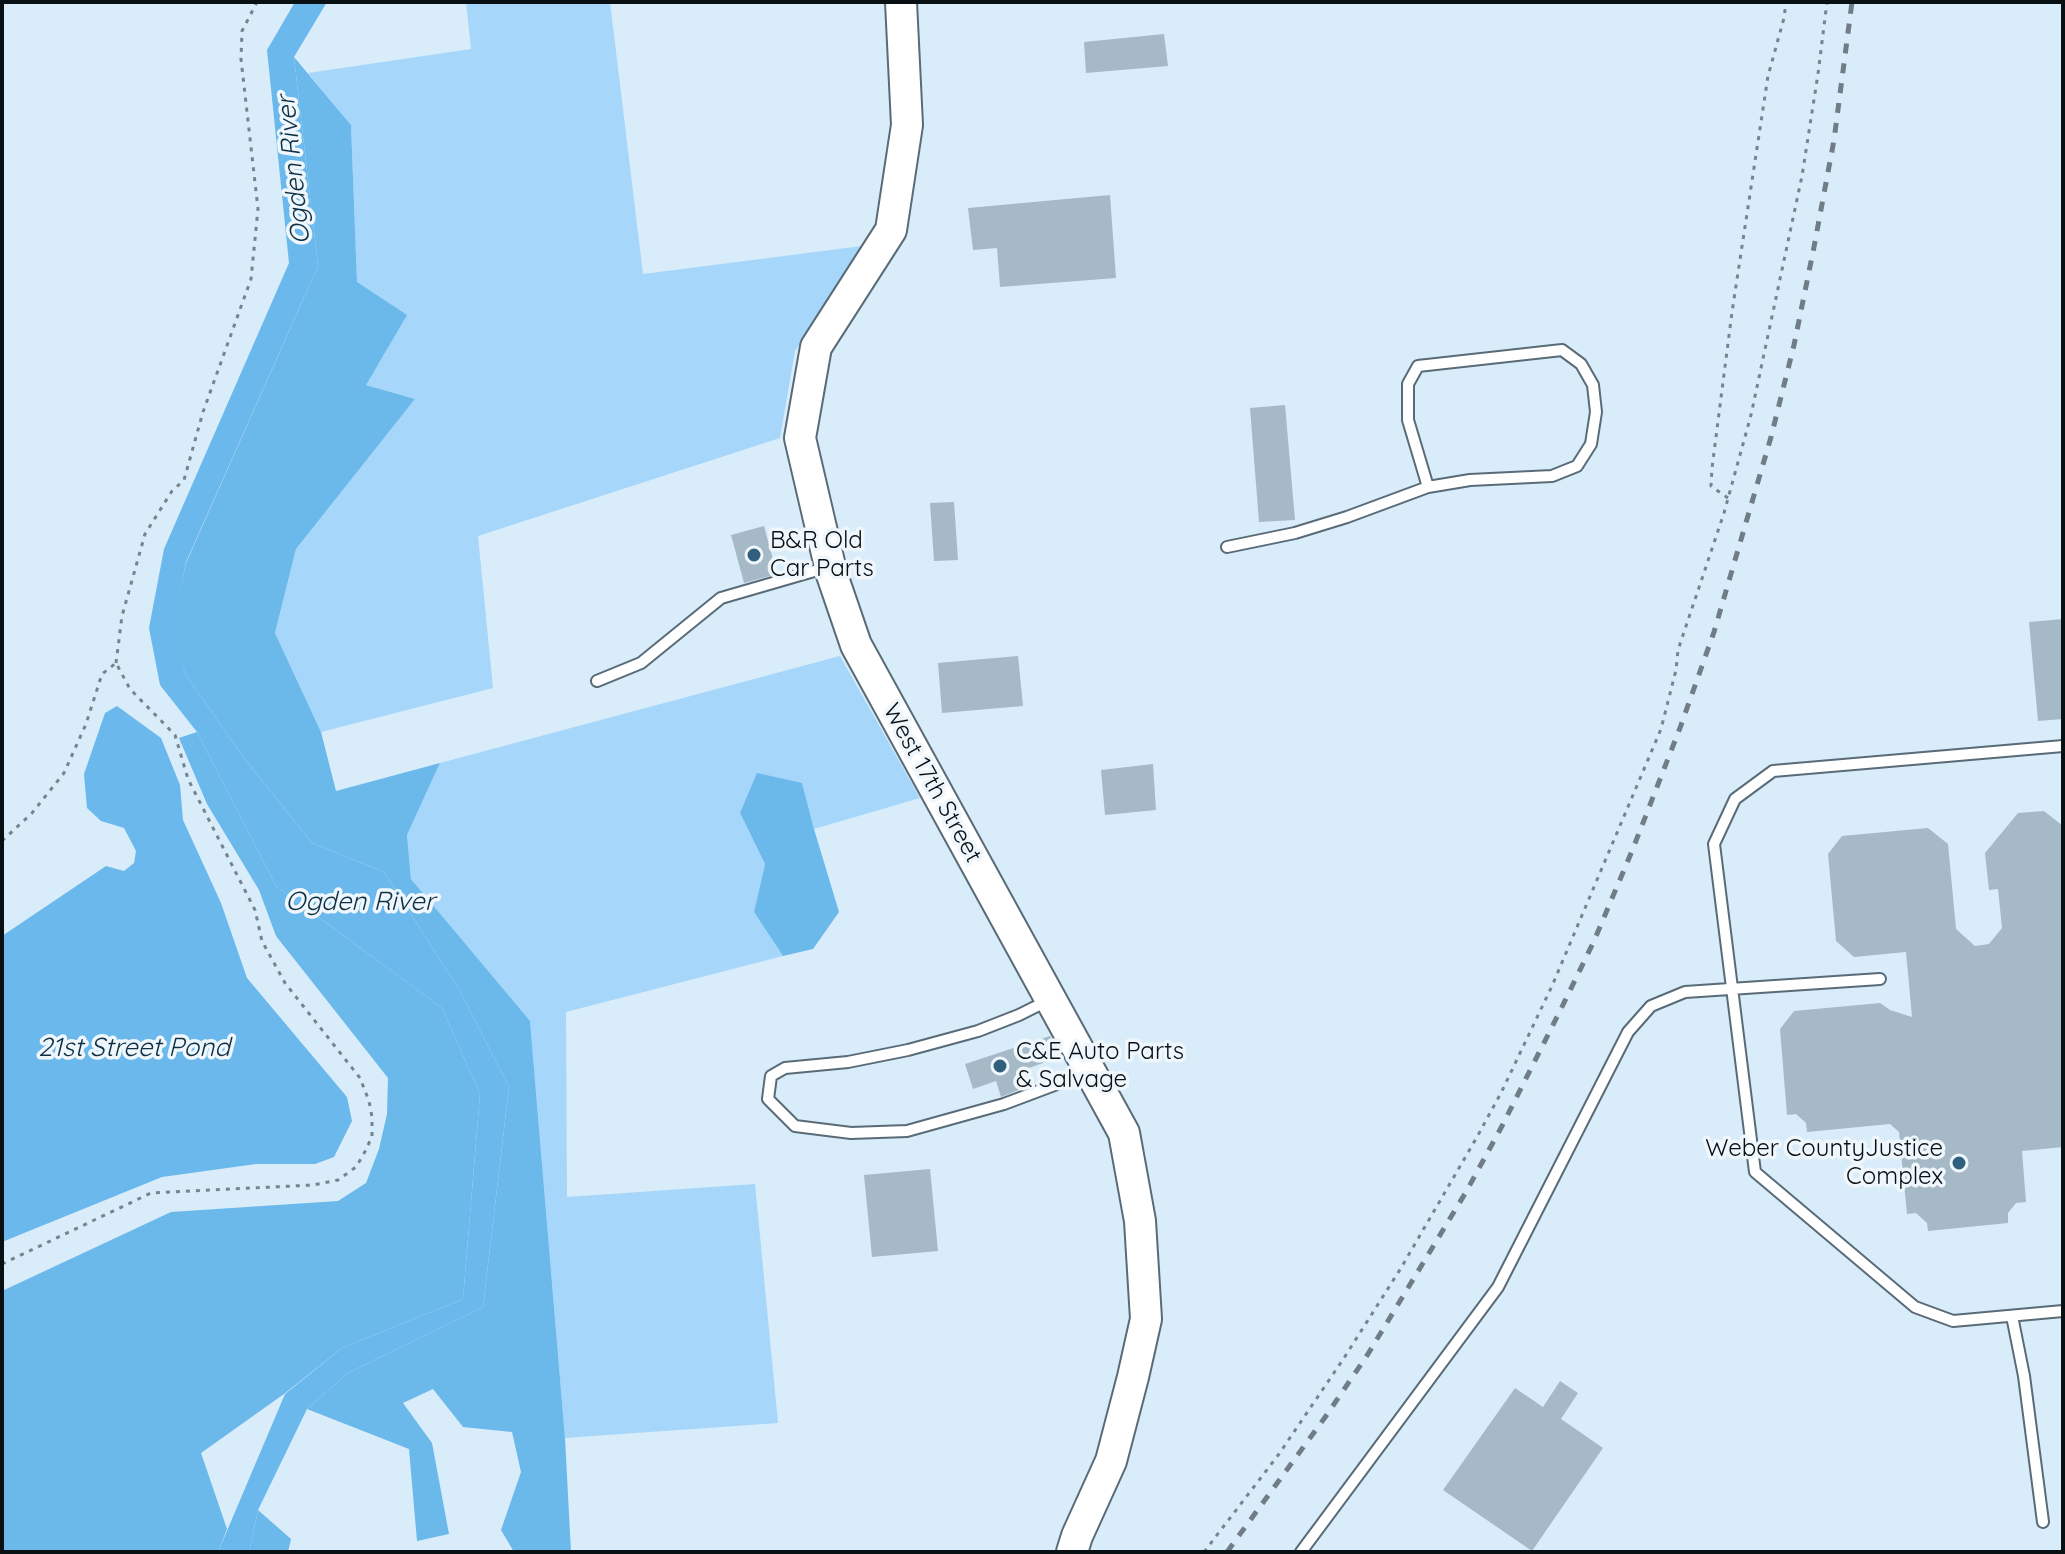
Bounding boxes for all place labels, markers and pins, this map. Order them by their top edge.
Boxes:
place label: B&R Old Car Parts [770,527,874,583]
marker: B&R Old Car Parts [745,546,763,564]
place label: C&E Auto Parts & Salvage [1016,1038,1184,1094]
marker: C&E Auto Parts & Salvage [991,1057,1009,1075]
place label: Weber CountyJustice Complex [1705,1135,1943,1191]
marker: Weber CountyJustice Complex [1950,1154,1968,1172]

